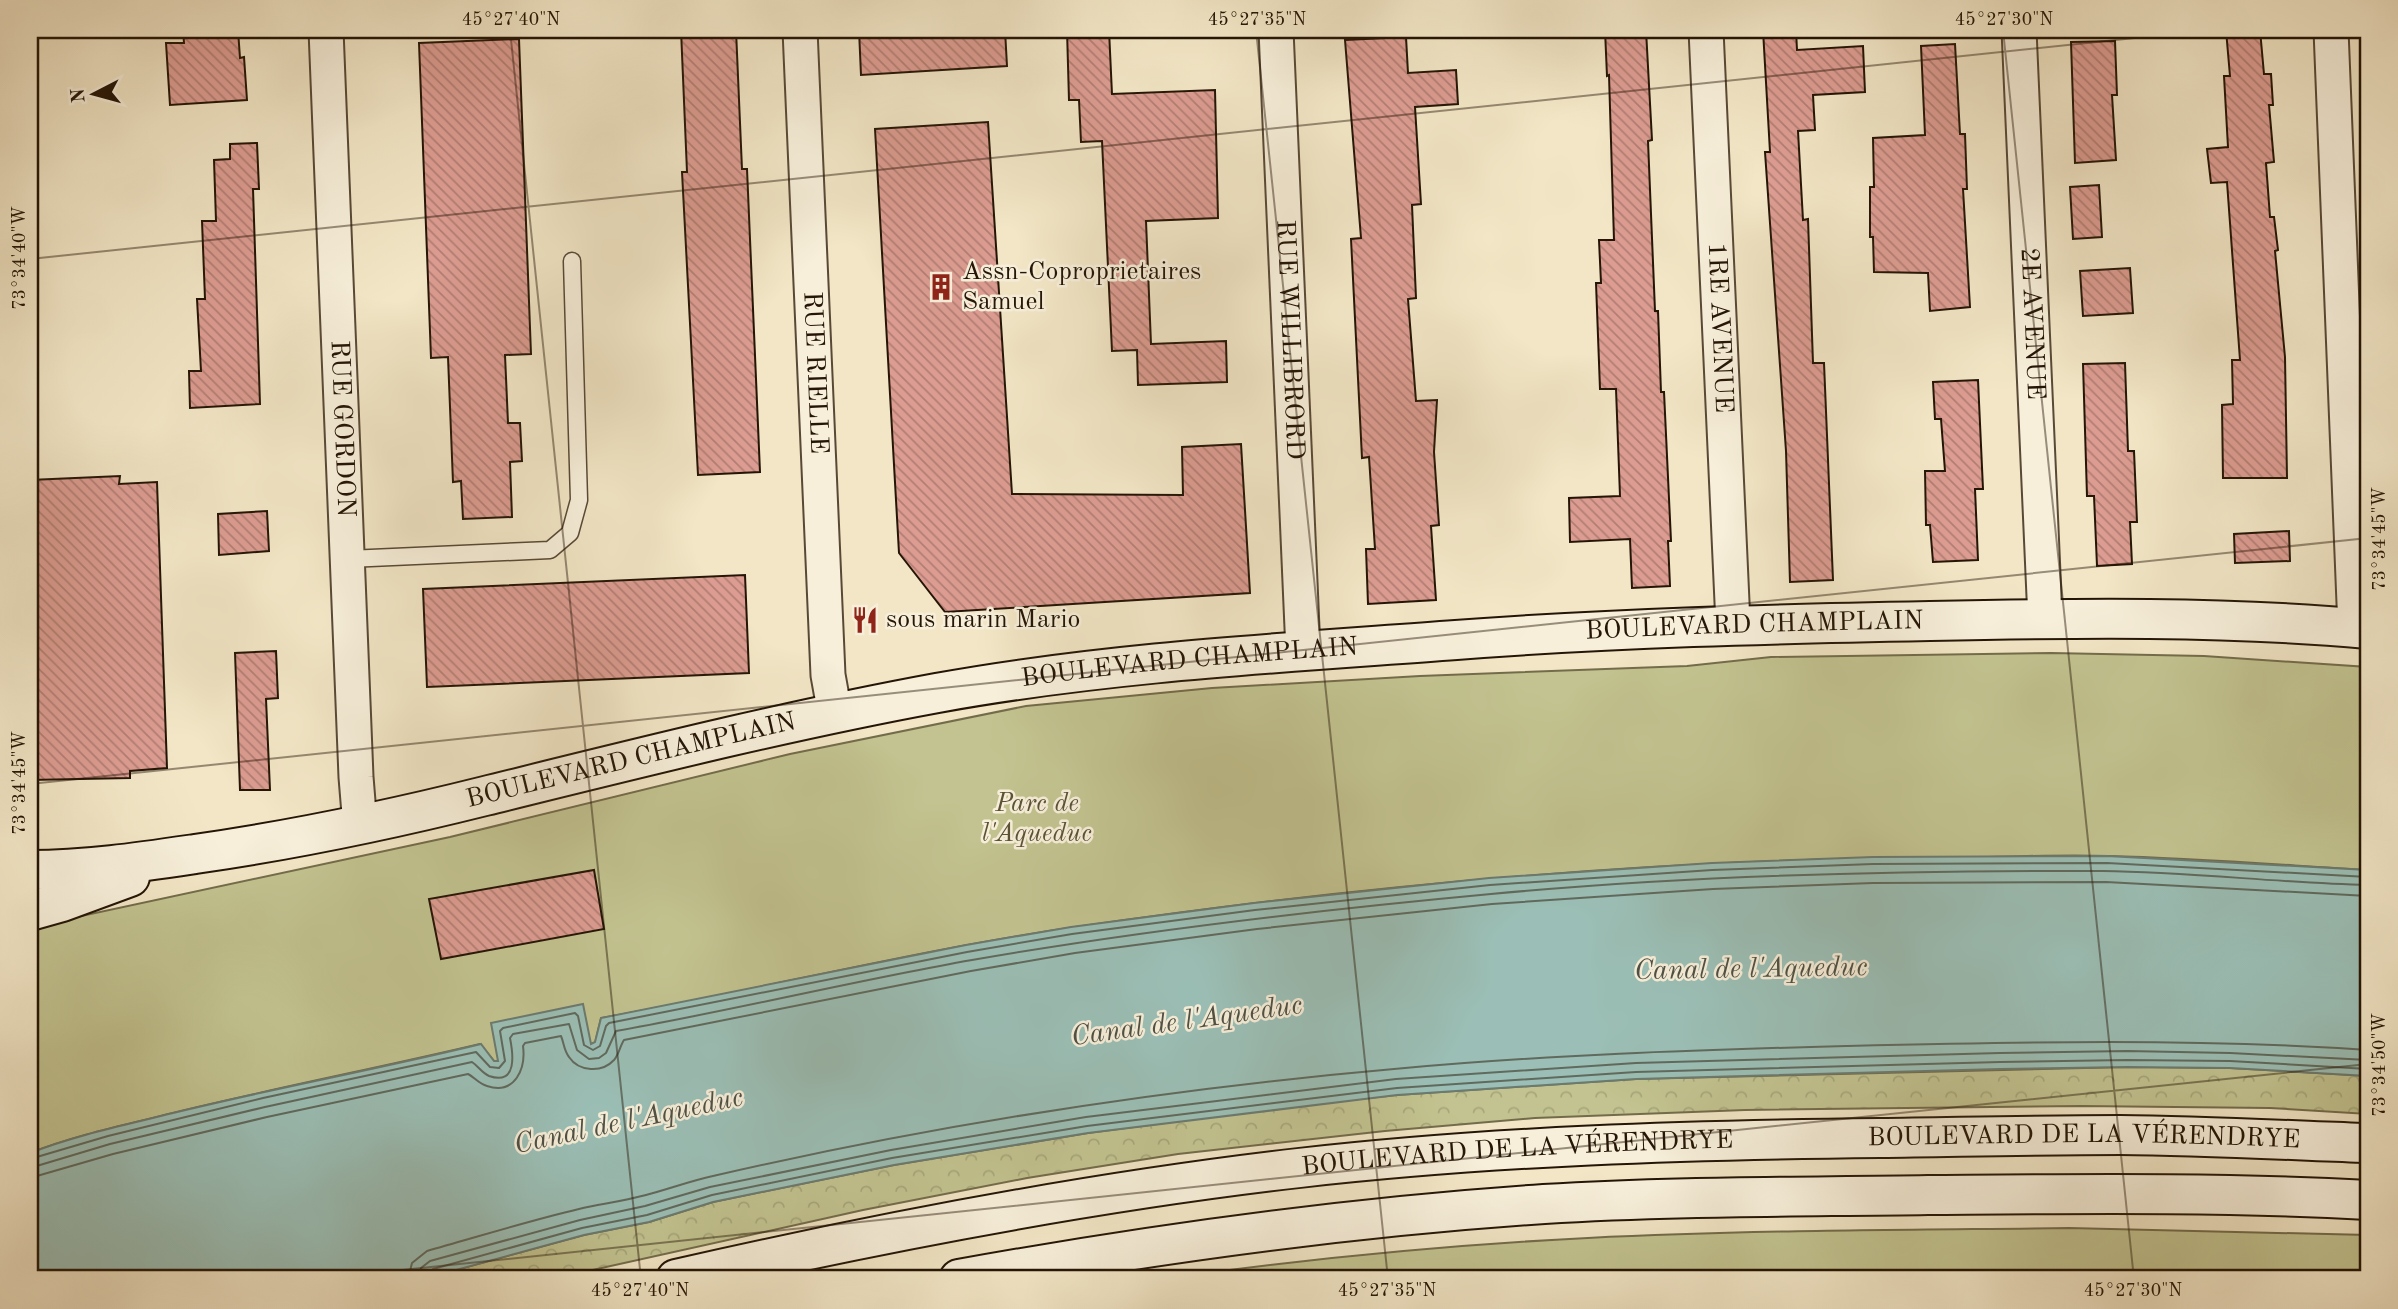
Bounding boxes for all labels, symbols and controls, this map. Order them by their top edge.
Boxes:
text: 45°27'40"N [462,11,560,29]
text: 45°27'35"N [1208,11,1306,29]
text: 45°27'30"N [1955,11,2053,29]
north arrow [60,60,130,130]
text: N [69,87,90,104]
text: 73°34'40"W [11,206,29,310]
street label: RUE WILLIBRORD [1271,219,1308,460]
street label: 1RE AVENUE [1703,242,1736,414]
street label: 2E AVENUE [2016,247,2048,400]
place label: Assn-Coproprietaires Samuel [962,259,1201,315]
building icon: Assn-Coproprietaires Samuel [926,272,956,302]
street label: RUE RIELLE [798,291,831,455]
street label: RUE GORDON [325,340,359,518]
text: 73°34'45"W [2371,487,2389,591]
restaurant icon: sous marin Mario [850,605,880,635]
place label: sous marin Mario [886,607,1080,633]
street label: BOULEVARD CHAMPLAIN [1585,608,1924,645]
street label: BOULEVARD CHAMPLAIN [1020,634,1359,692]
street label: BOULEVARD CHAMPLAIN [463,709,798,813]
text: 73°34'45"W [11,731,29,835]
park label: Parc de l'Aqueduc [982,791,1092,847]
water label: Canal de l'Aqueduc [1634,954,1868,986]
water label: Canal de l'Aqueduc [1069,992,1305,1052]
text: 73°34'50"W [2371,1013,2389,1117]
water label: Canal de l'Aqueduc [512,1084,746,1160]
street label: BOULEVARD DE LA VÉRENDRYE [1867,1119,2301,1153]
street label: BOULEVARD DE LA VÉRENDRYE [1300,1127,1734,1181]
text: 45°27'40"N [591,1282,689,1300]
text: 45°27'35"N [1338,1282,1436,1300]
text: 45°27'30"N [2084,1282,2182,1300]

